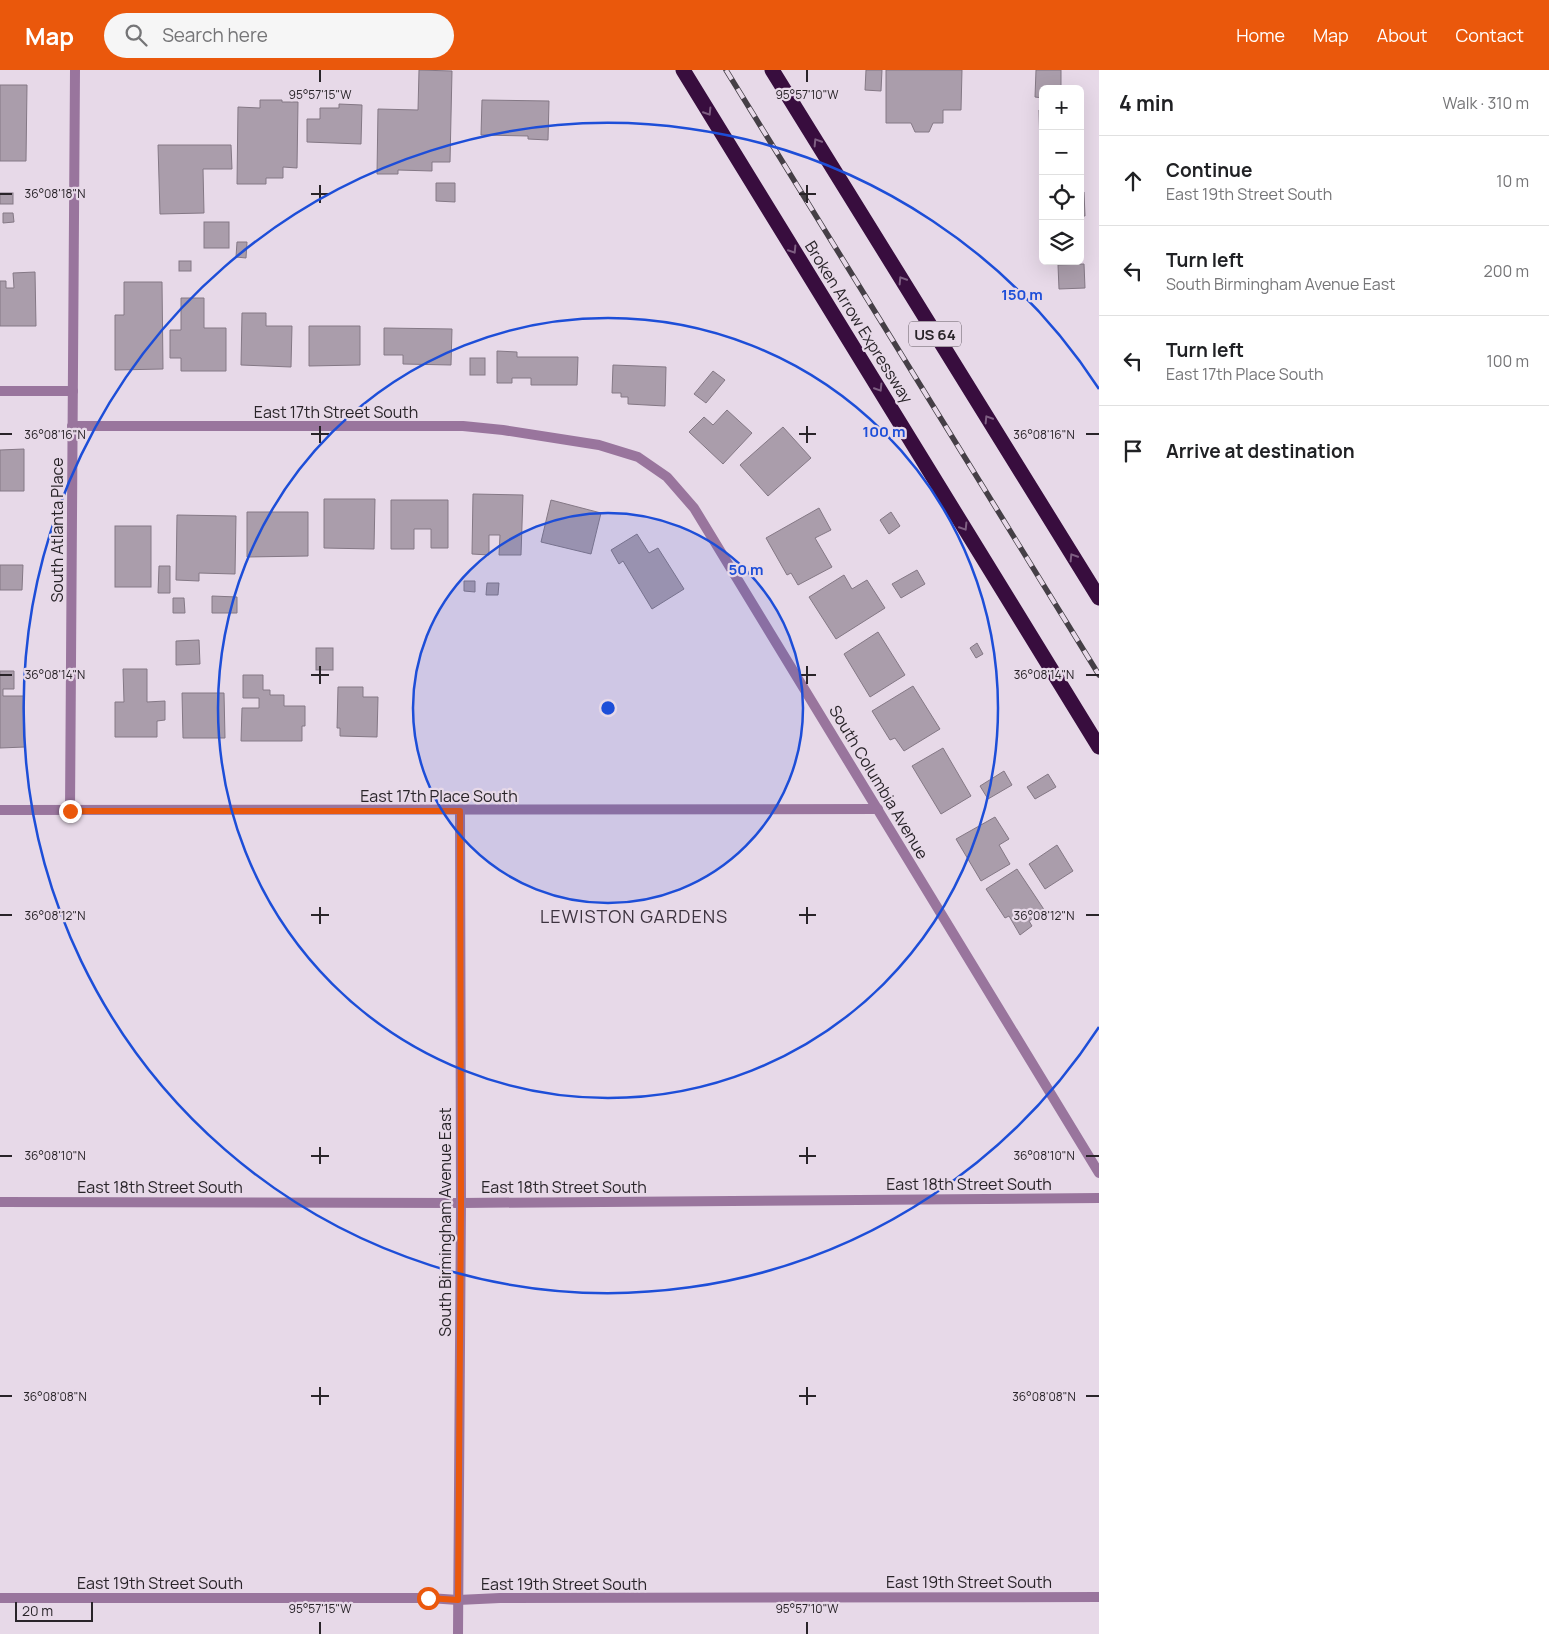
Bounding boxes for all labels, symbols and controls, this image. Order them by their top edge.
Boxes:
search box [104,13,454,58]
text: Map [25,19,74,52]
icon: search [122,21,150,49]
text: Search here [162,22,268,48]
text: Home [1236,23,1285,47]
text: Map [1313,23,1349,47]
text: About [1377,23,1427,47]
text: Contact [1455,23,1524,47]
map controls [1039,85,1084,265]
button: + [1039,85,1084,130]
text: 95°57'15"W [289,86,352,103]
text: 95°57'10"W [775,86,839,103]
text: 4 min [1119,89,1174,117]
text: Walk · 310 m [1443,92,1529,114]
one-way arrow [702,106,712,115]
button: − [1039,130,1084,175]
one-way arrow [813,139,823,148]
text: Continue [1166,157,1252,183]
icon: ahead [1119,167,1147,195]
text: 10 m [1496,170,1529,192]
button: locate [1039,175,1084,220]
text: East 19th Street South [1166,183,1332,205]
text: 36°08'18"N [25,185,85,202]
button: layers [1039,220,1084,265]
street label: Broken Arrow Expressway [800,237,918,408]
one-way arrow [787,245,797,254]
text: Turn left [1166,247,1244,273]
icon: left [1119,257,1147,285]
text: 200 m [1484,260,1529,282]
text: South Birmingham Avenue East [1166,273,1396,295]
one-way arrow [899,277,909,286]
text: 150 m [1001,284,1043,305]
road number: US 64 [909,322,961,346]
text: Turn left [1166,337,1244,363]
icon: left [1119,347,1147,375]
text: 100 m [1486,350,1529,372]
text: East 17th Place South [1166,363,1324,385]
one-way arrow [872,383,882,392]
street label: East 17th Street South [254,401,418,423]
one-way arrow [984,415,994,424]
text: 100 m [863,421,905,442]
text: 36°08'16"N [24,426,86,443]
text: 36°08'16"N [1013,426,1075,443]
icon: arrive [1119,437,1147,465]
text: Arrive at destination [1166,438,1355,464]
street label: South Atlanta Place [46,457,68,603]
one-way arrow [957,521,967,530]
one-way arrow [1070,553,1080,562]
text: 50 m [728,559,764,580]
text: 36°08'14"N [25,666,85,683]
text: 36°08'14"N [1014,666,1074,683]
centre of rings [599,699,617,717]
street label: South Columbia Avenue [824,701,934,863]
street label: East 17th Place South [360,785,518,807]
route end [59,800,82,823]
district label: LEWISTON GARDENS [540,904,728,928]
text: 36°08'12"N [25,907,85,924]
text: 36°08'12"N [1014,907,1074,924]
street label: South Birmingham Avenue East [434,1107,456,1337]
text: 36°08'10"N [24,1147,86,1164]
text: 36°08'10"N [1013,1147,1075,1164]
street label: East 18th Street South [886,1173,1052,1195]
street label: East 18th Street South [77,1176,243,1198]
street label: East 18th Street South [481,1176,647,1198]
text: 36°08'08"N [23,1388,87,1405]
text: 36°08'08"N [1012,1388,1076,1405]
street label: East 19th Street South [886,1571,1052,1593]
street label: East 19th Street South [77,1572,243,1594]
street label: East 19th Street South [481,1573,647,1595]
route start [417,1587,440,1610]
scale bar [15,1599,92,1622]
text: 95°57'15"W [289,1600,352,1617]
text: 95°57'10"W [775,1600,839,1617]
text: 20 m [22,1601,53,1620]

